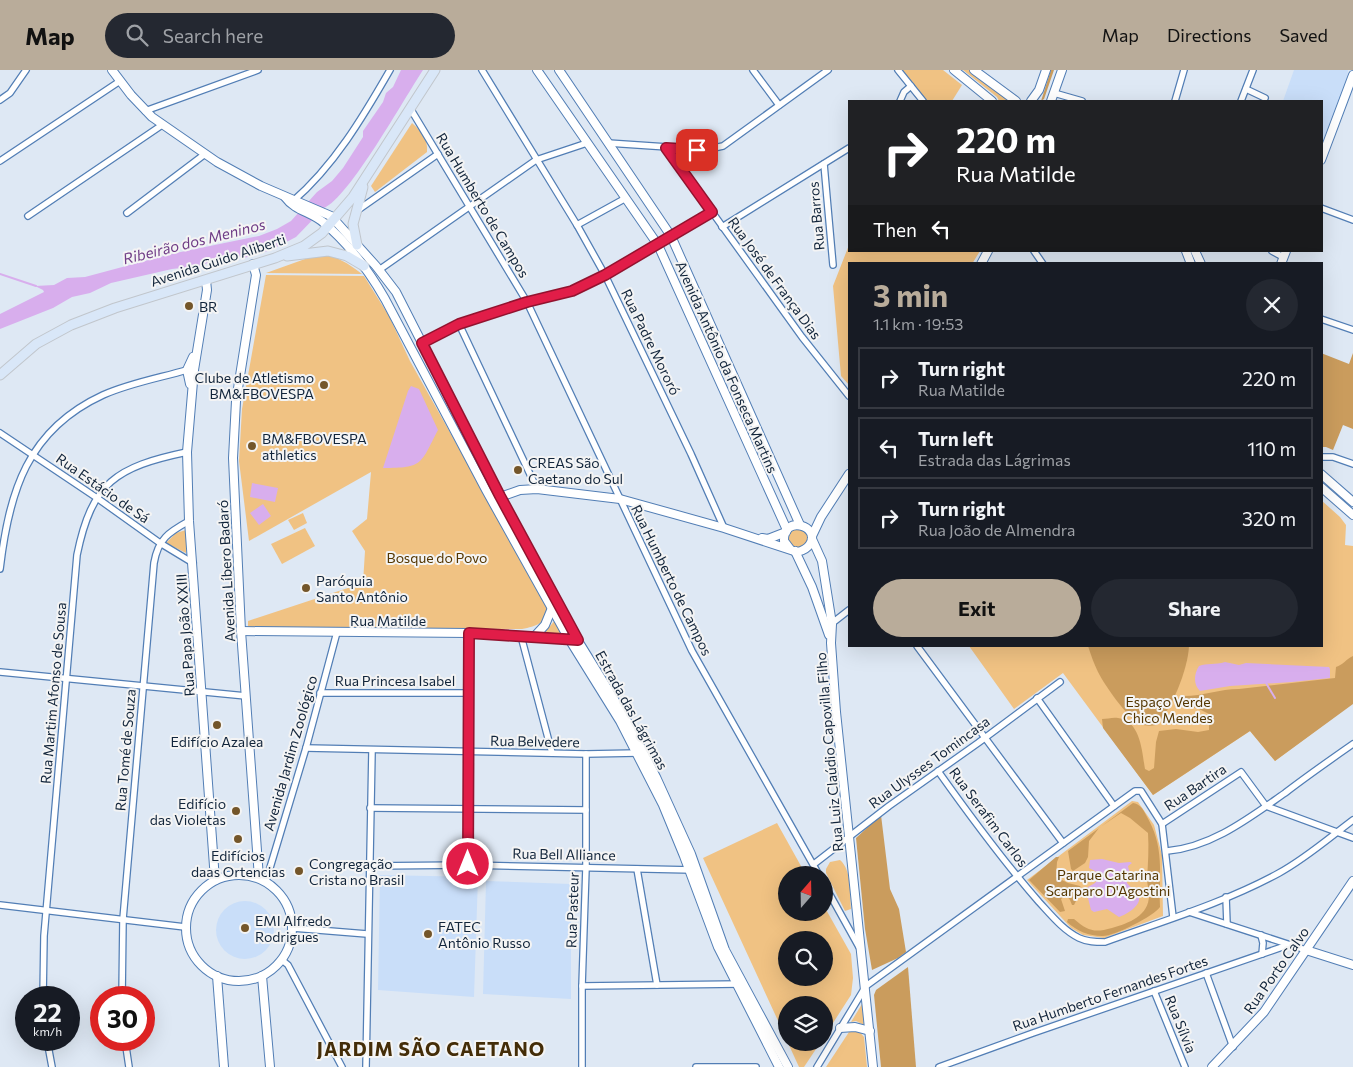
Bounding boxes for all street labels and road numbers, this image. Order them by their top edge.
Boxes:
street label: Rua Humberto de Campos [433,130,533,280]
street label: Rua Barros [805,181,827,251]
street label: Rua José de França Dias [725,213,825,343]
street label: Avenida Guido Aliberti [148,230,288,290]
street label: Avenida Antônio da Fonseca Martins [672,258,782,476]
street label: Rua Padre Mororó [618,286,684,398]
street label: Rua Estácio de Sá [53,450,153,526]
street label: Avenida Líbero Badaró [214,499,238,643]
street label: Rua Humberto de Campos [628,502,716,658]
street label: Rua Papa João XXIII [172,573,198,697]
street label: Rua Martim Afonso de Sousa [37,602,69,784]
street label: Rua Matilde [350,612,426,629]
street label: Estrada das Lágrimas [592,647,672,773]
street label: Rua Luiz Claúdio Capovilla Filho [812,652,846,852]
street label: Rua Princesa Isabel [335,672,455,689]
street label: Avenida Jardim Zoológico [260,673,320,833]
street label: Rua Tomé de Souza [111,688,139,812]
street label: Rua Ulysses Tomincasa [865,712,993,812]
street label: Rua Belvedere [490,732,580,750]
street label: Rua Bartira [1161,760,1229,814]
street label: Rua Serafim Carlos [946,764,1032,870]
street label: Rua Bell Alliance [512,845,616,863]
street label: Rua Pasteur [562,871,582,948]
street label: Rua Porto Calvo [1240,923,1312,1017]
street label: Rua Humberto Fernandes Fortes [1010,952,1210,1034]
street label: Rua Sílvia [1162,993,1200,1055]

